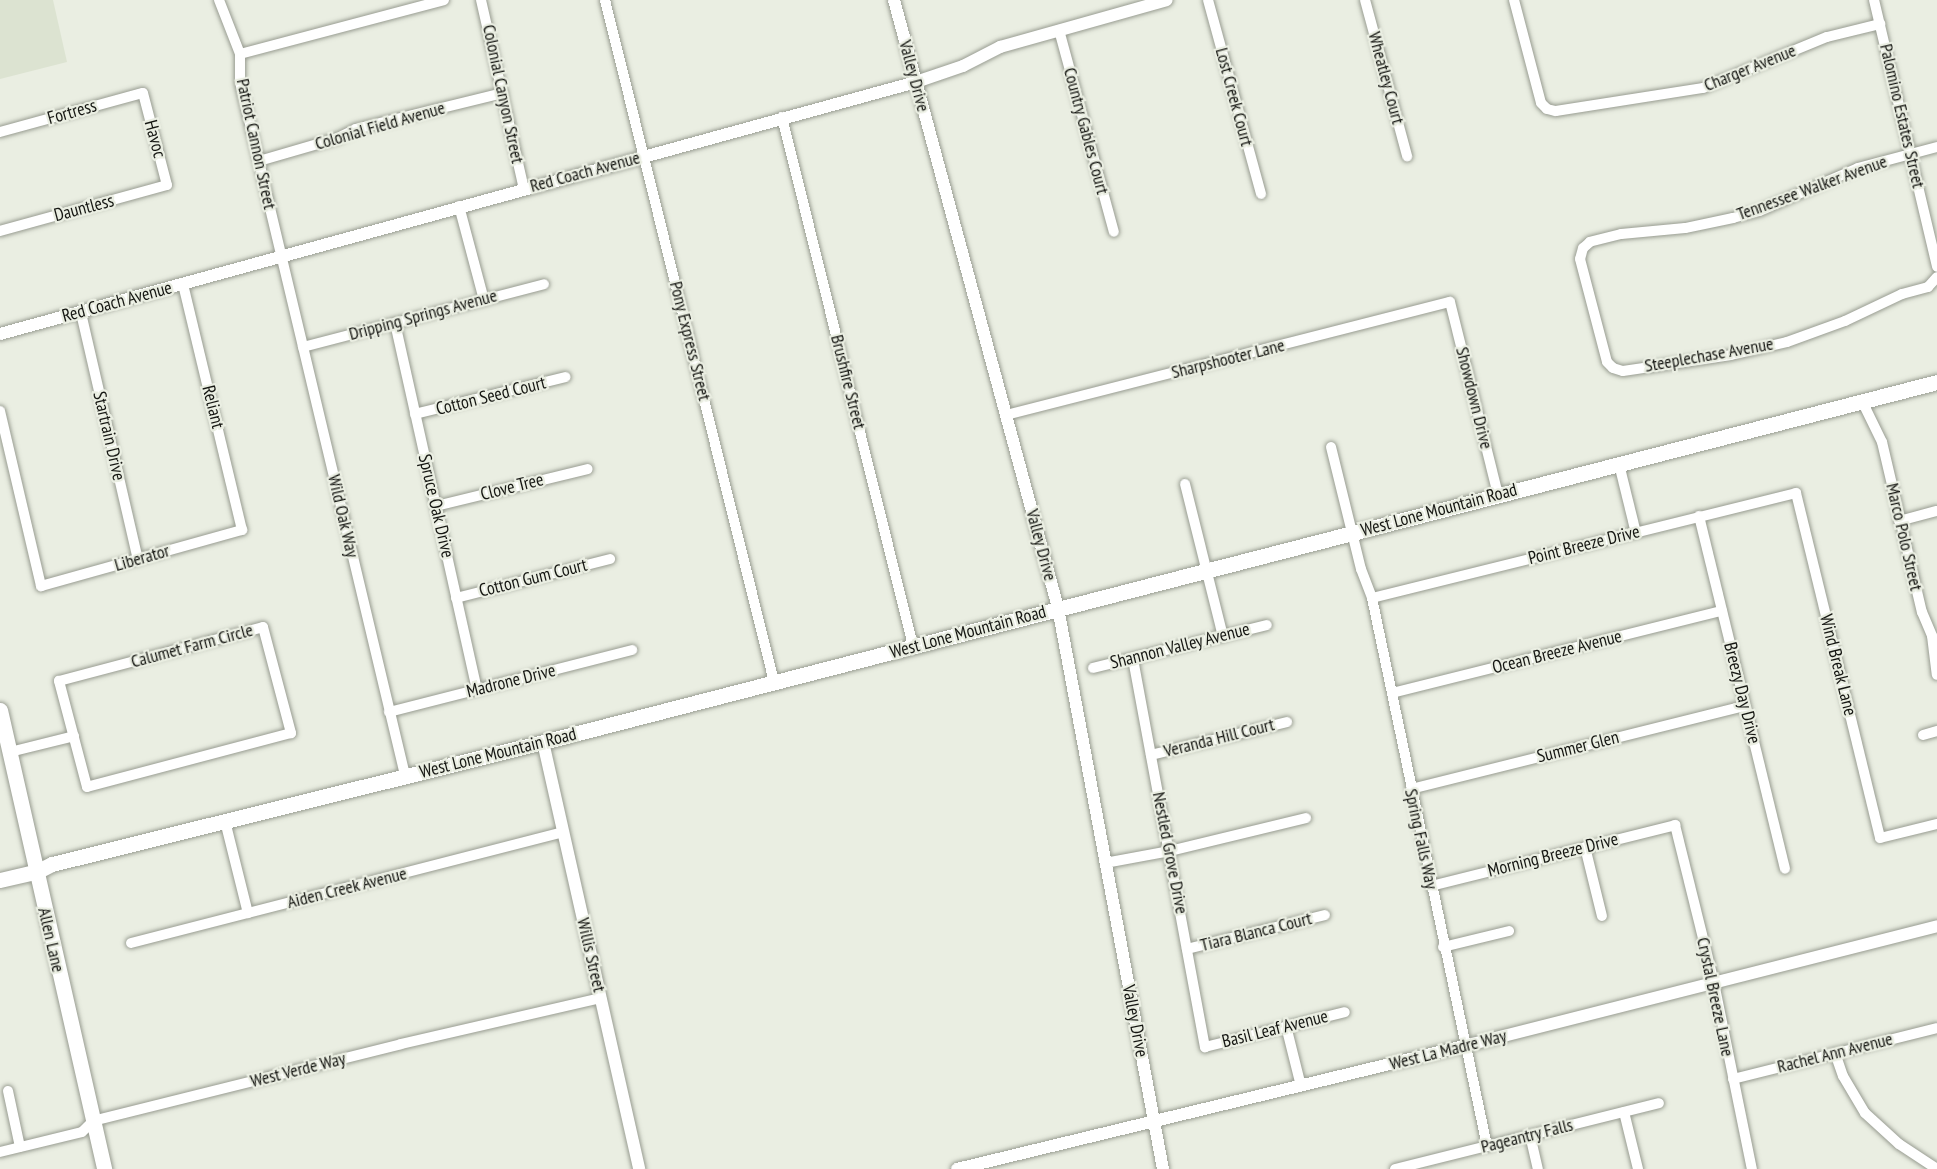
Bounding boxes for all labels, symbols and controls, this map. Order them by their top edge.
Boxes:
street label: Colonial Canyon Street [478,23,528,165]
street label: Wheatley Court [1363,29,1409,127]
street label: Valley Drive [894,38,934,114]
street label: Charger Avenue [1701,40,1799,96]
street label: Palomino Estates Street [1875,42,1929,190]
street label: Lost Creek Court [1210,45,1258,149]
street label: Country Gables Court [1059,65,1113,197]
street label: Patriot Cannon Street [232,77,280,211]
street label: Fortress [45,95,99,129]
street label: Colonial Field Avenue [312,97,448,155]
street label: Havoc [140,118,170,160]
street label: Red Coach Avenue [527,147,643,197]
street label: Tennessee Walker Avenue [1734,151,1890,225]
street label: Dauntless [52,190,116,226]
street label: Red Coach Avenue [59,277,175,327]
street label: Pony Express Street [665,279,715,403]
street label: Dripping Springs Avenue [346,285,500,345]
street label: Brushfire Street [826,333,870,431]
street label: Steeplechase Avenue [1643,333,1775,377]
street label: Sharpshooter Lane [1169,335,1287,383]
street label: Showdown Drive [1451,345,1497,451]
street label: Cotton Seed Court [434,372,548,420]
street label: Reliant [197,383,229,431]
street label: Startrain Drive [88,389,130,483]
street label: Spruce Oak Drive [414,452,458,560]
street label: Clove Tree [478,469,546,505]
street label: Wild Oak Way [323,472,363,560]
street label: West Lone Mountain Road [1359,479,1519,541]
street label: Marco Polo Street [1881,481,1927,593]
street label: Valley Drive [1021,507,1061,583]
street label: Point Breeze Drive [1526,521,1642,569]
street label: Liberator [112,540,172,576]
street label: Cotton Gum Court [477,554,589,602]
street label: West Lone Mountain Road [888,601,1048,663]
street label: Wind Break Lane [1815,612,1861,718]
street label: Shannon Valley Avenue [1107,618,1253,674]
street label: Calumet Farm Circle [129,619,255,673]
street label: Ocean Breeze Avenue [1490,625,1624,679]
street label: Breezy Day Drive [1719,640,1765,746]
street label: Madrone Drive [464,660,558,702]
street label: Veranda Hill Court [1162,714,1276,762]
street label: West Lone Mountain Road [417,723,579,783]
street label: Summer Glen [1535,726,1621,768]
street label: Spring Falls Way [1400,787,1442,891]
street label: Nestled Grove Drive [1148,790,1192,916]
street label: Morning Breeze Drive [1486,828,1620,882]
street label: Aiden Creek Avenue [285,863,409,913]
street label: Allen Lane [33,906,69,974]
street label: Tiara Blanca Court [1198,908,1314,956]
street label: Willis Street [572,916,610,994]
street label: Crystal Breeze Lane [1692,935,1738,1059]
street label: Valley Drive [1117,983,1153,1059]
street label: Basil Leaf Avenue [1220,1005,1330,1053]
street label: West La Madre Way [1387,1025,1509,1075]
street label: Rachel Ann Avenue [1775,1028,1895,1078]
street label: West Verde Way [248,1048,348,1092]
street label: Pageantry Falls [1478,1114,1576,1158]

